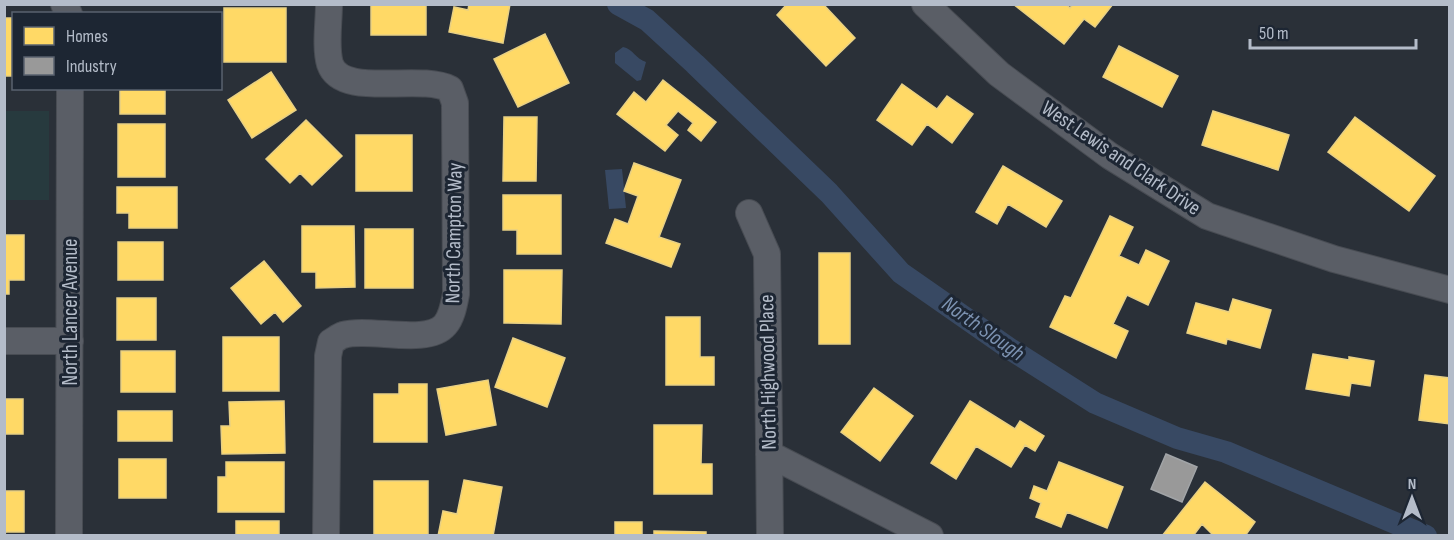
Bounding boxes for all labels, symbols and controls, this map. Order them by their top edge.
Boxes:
legend [12,12,222,90]
scale bar [1250,12,1416,50]
text: 50 m [1259,23,1289,44]
text: Homes [66,26,108,47]
text: Industry [66,56,117,77]
street label: West Lewis and Clark Drive [1037,95,1205,221]
street label: North Campton Way [440,162,468,304]
street label: North Lancer Avenue [58,239,83,385]
water label: North Slough [936,291,1030,367]
street label: North Highwood Place [754,294,782,450]
north arrow [1382,468,1442,528]
text: N [1408,475,1416,494]

